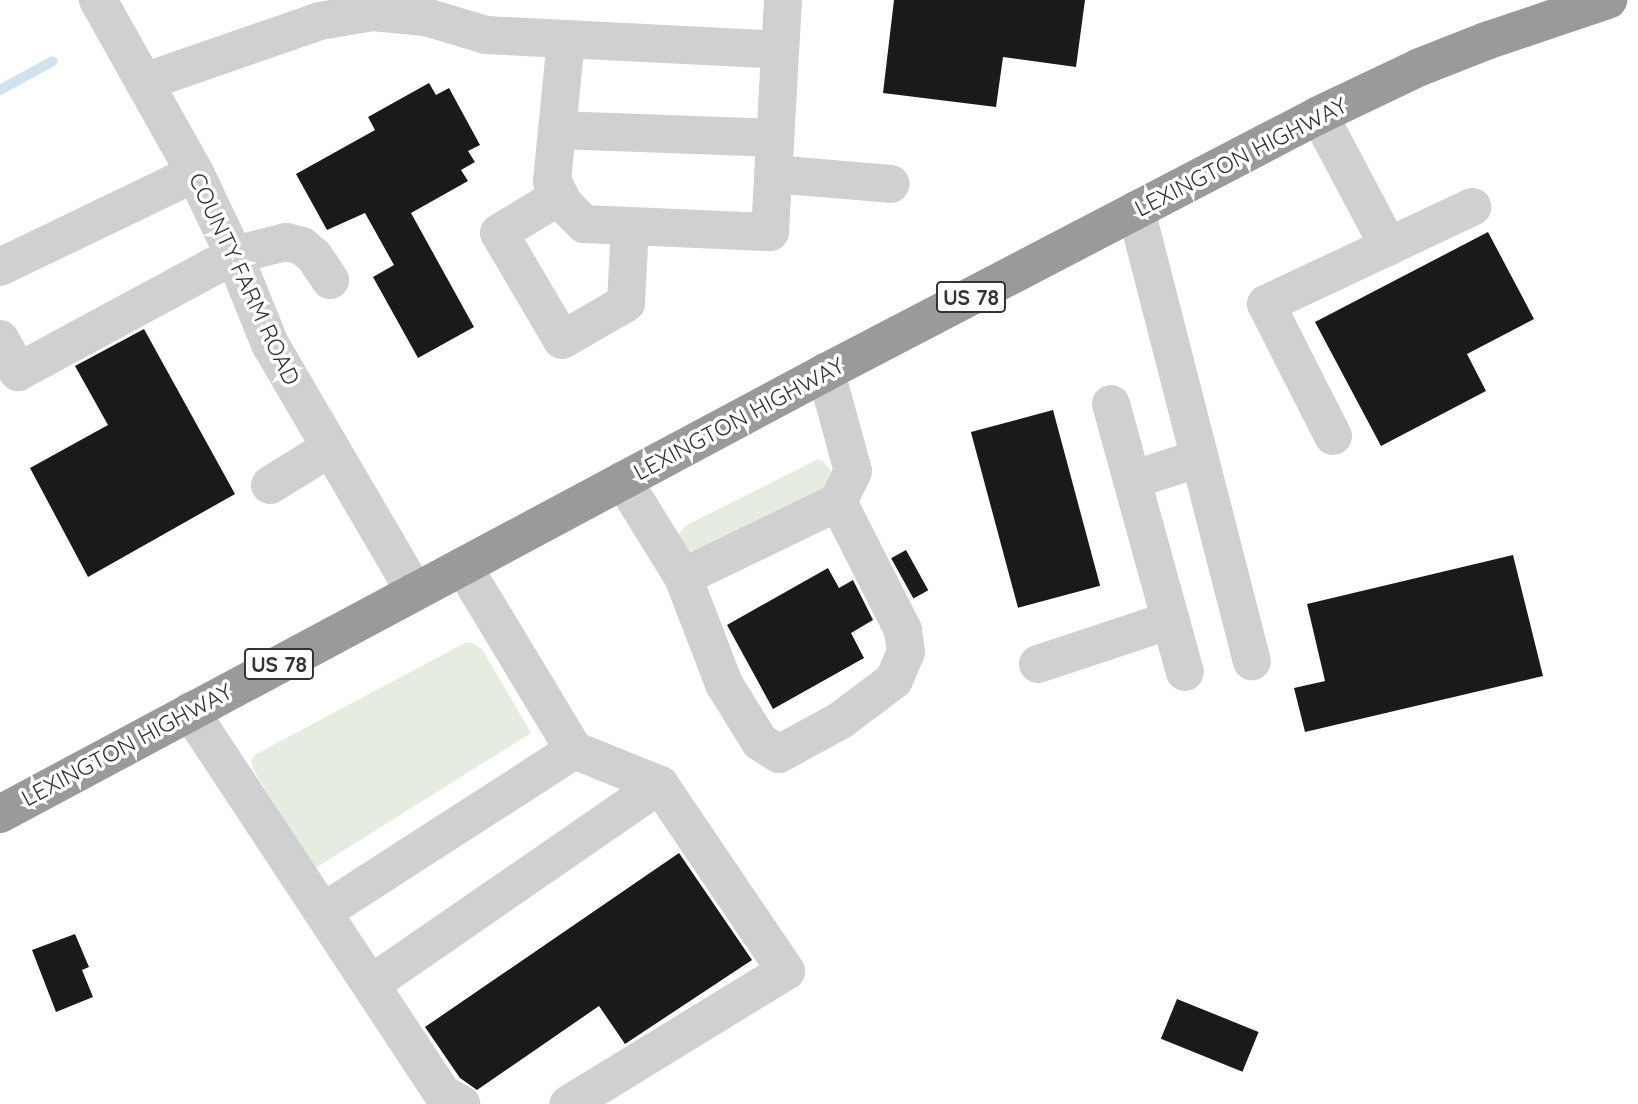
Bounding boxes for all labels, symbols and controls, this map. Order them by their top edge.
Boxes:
street label: LEXINGTON HIGHWAY [1130,91,1352,223]
street label: COUNTY FARM ROAD [183,168,305,390]
road number: US 78 [934,280,1008,314]
street label: LEXINGTON HIGHWAY [629,352,849,486]
road number: US 78 [242,646,316,682]
street label: LEXINGTON HIGHWAY [17,678,237,812]

